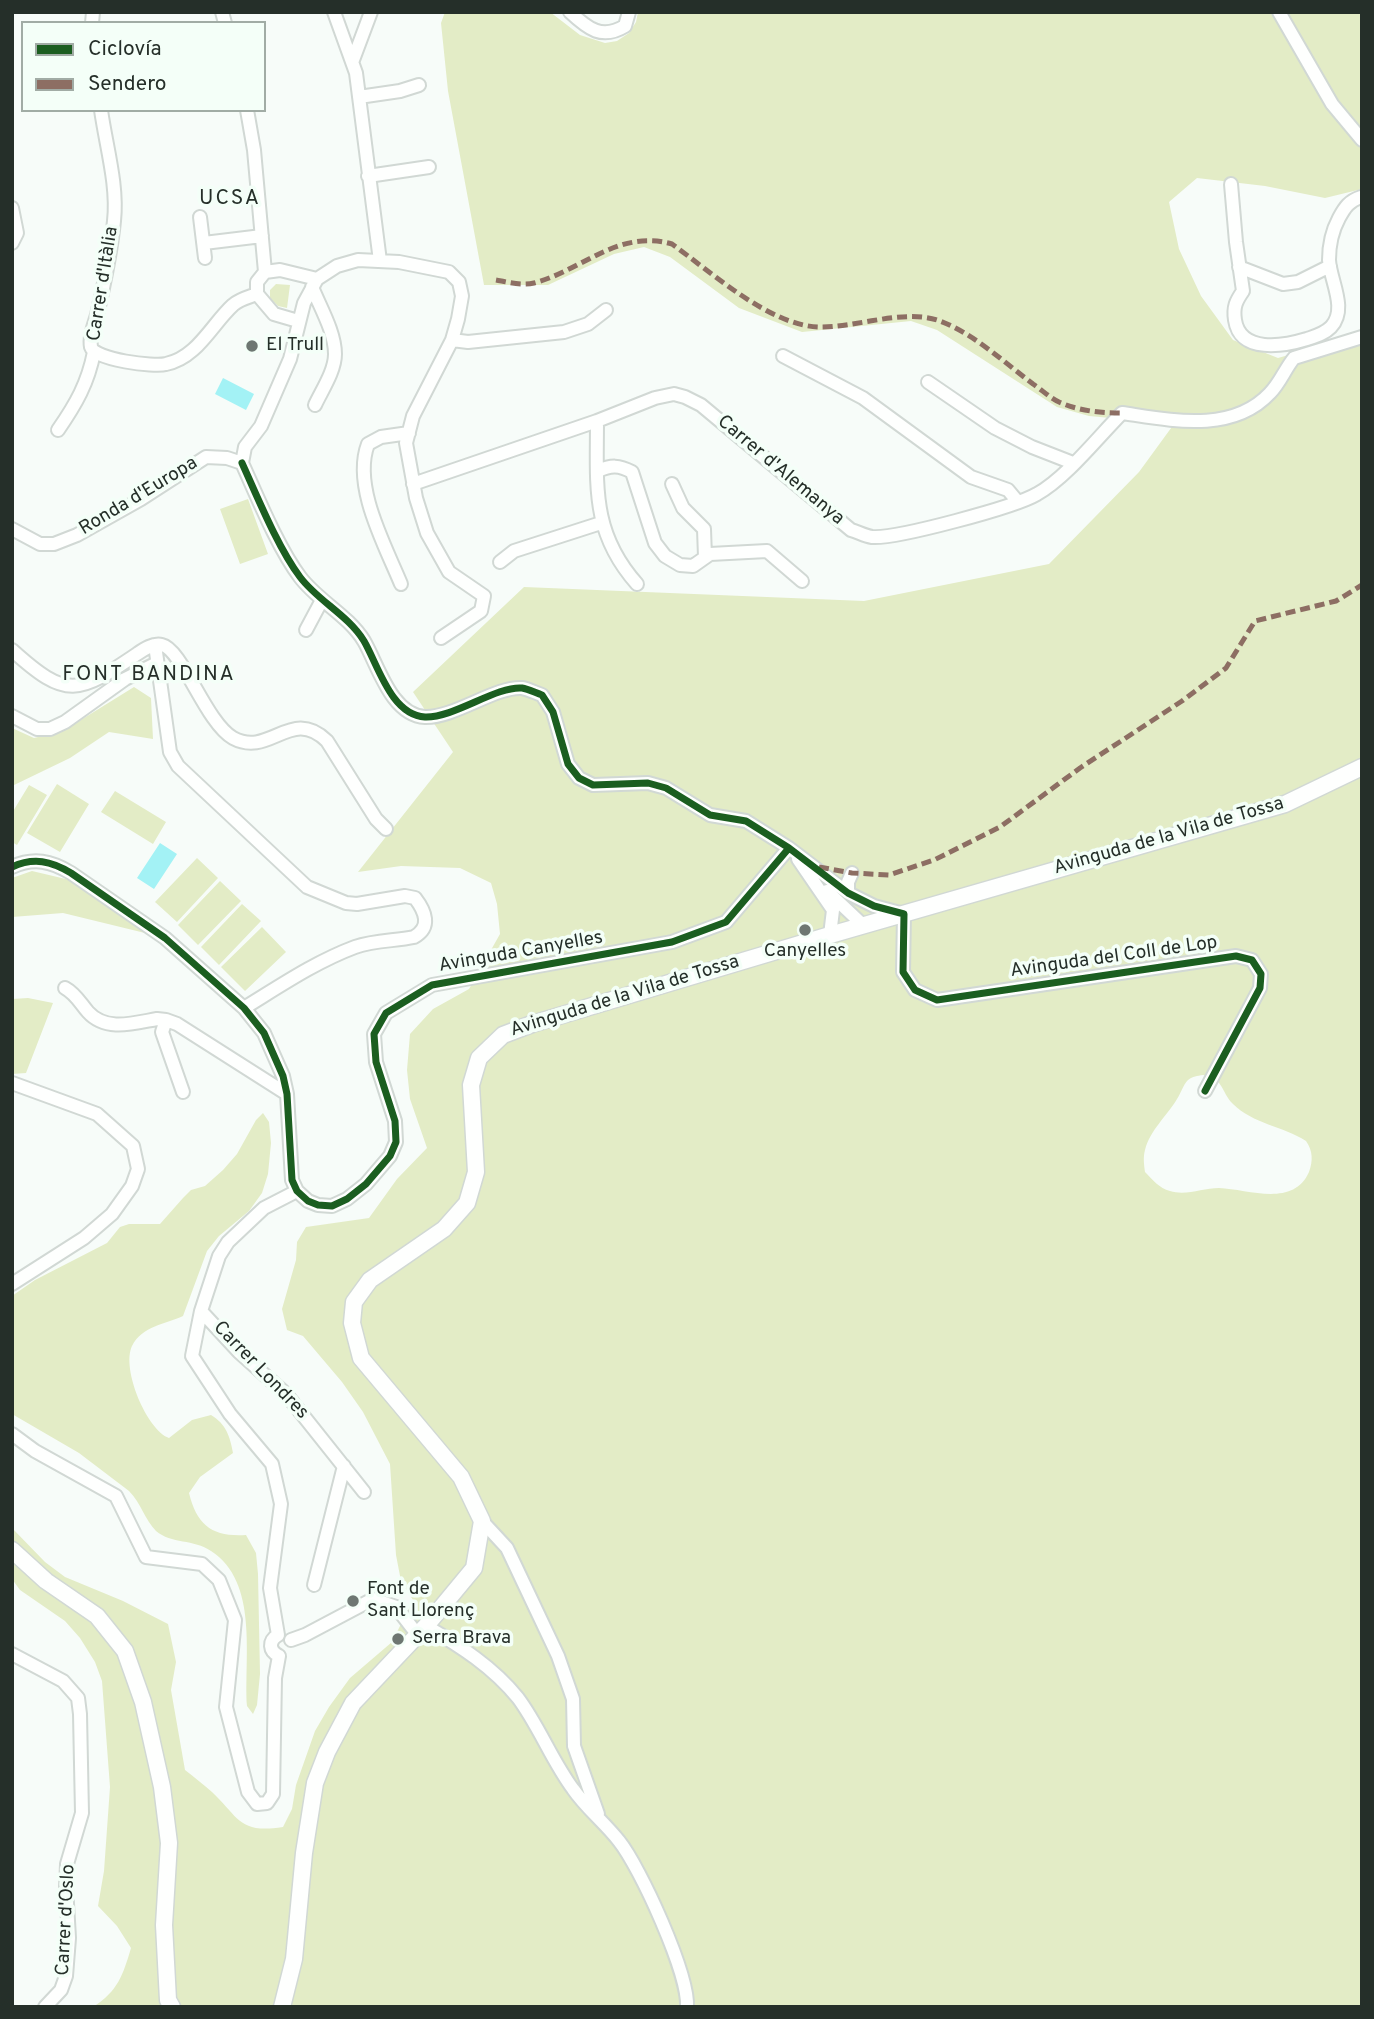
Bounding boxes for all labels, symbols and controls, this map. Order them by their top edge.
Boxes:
legend [21,21,266,112]
text: Ciclovía [88,36,162,63]
text: Sendero [88,71,167,98]
district label: UCSA [199,187,261,213]
street label: Carrer d'Itàlia [84,225,124,343]
place label: El Trull [266,335,324,357]
marker: El Trull [244,338,260,354]
street label: Carrer d'Alemanya [712,411,848,531]
street label: Ronda d'Europa [76,453,202,541]
district label: FONT BANDINA [64,663,234,689]
street label: Avinguda de la Vila de Tossa [1051,793,1287,881]
marker: Canyelles [797,922,813,938]
street label: Avinguda Canyelles [437,927,605,979]
street label: Avinguda del Coll de Lop [1009,932,1219,984]
place label: Canyelles [764,941,846,963]
street label: Avinguda de la Vila de Tossa [508,951,742,1043]
street label: Carrer Londres [207,1317,313,1425]
place label: Font de Sant Llorenç [367,1579,475,1623]
marker: Font de Sant Llorenç [345,1593,361,1609]
place label: Serra Brava [412,1628,511,1650]
marker: Serra Brava [390,1631,406,1647]
street label: Carrer d'Oslo [53,1864,81,1976]

